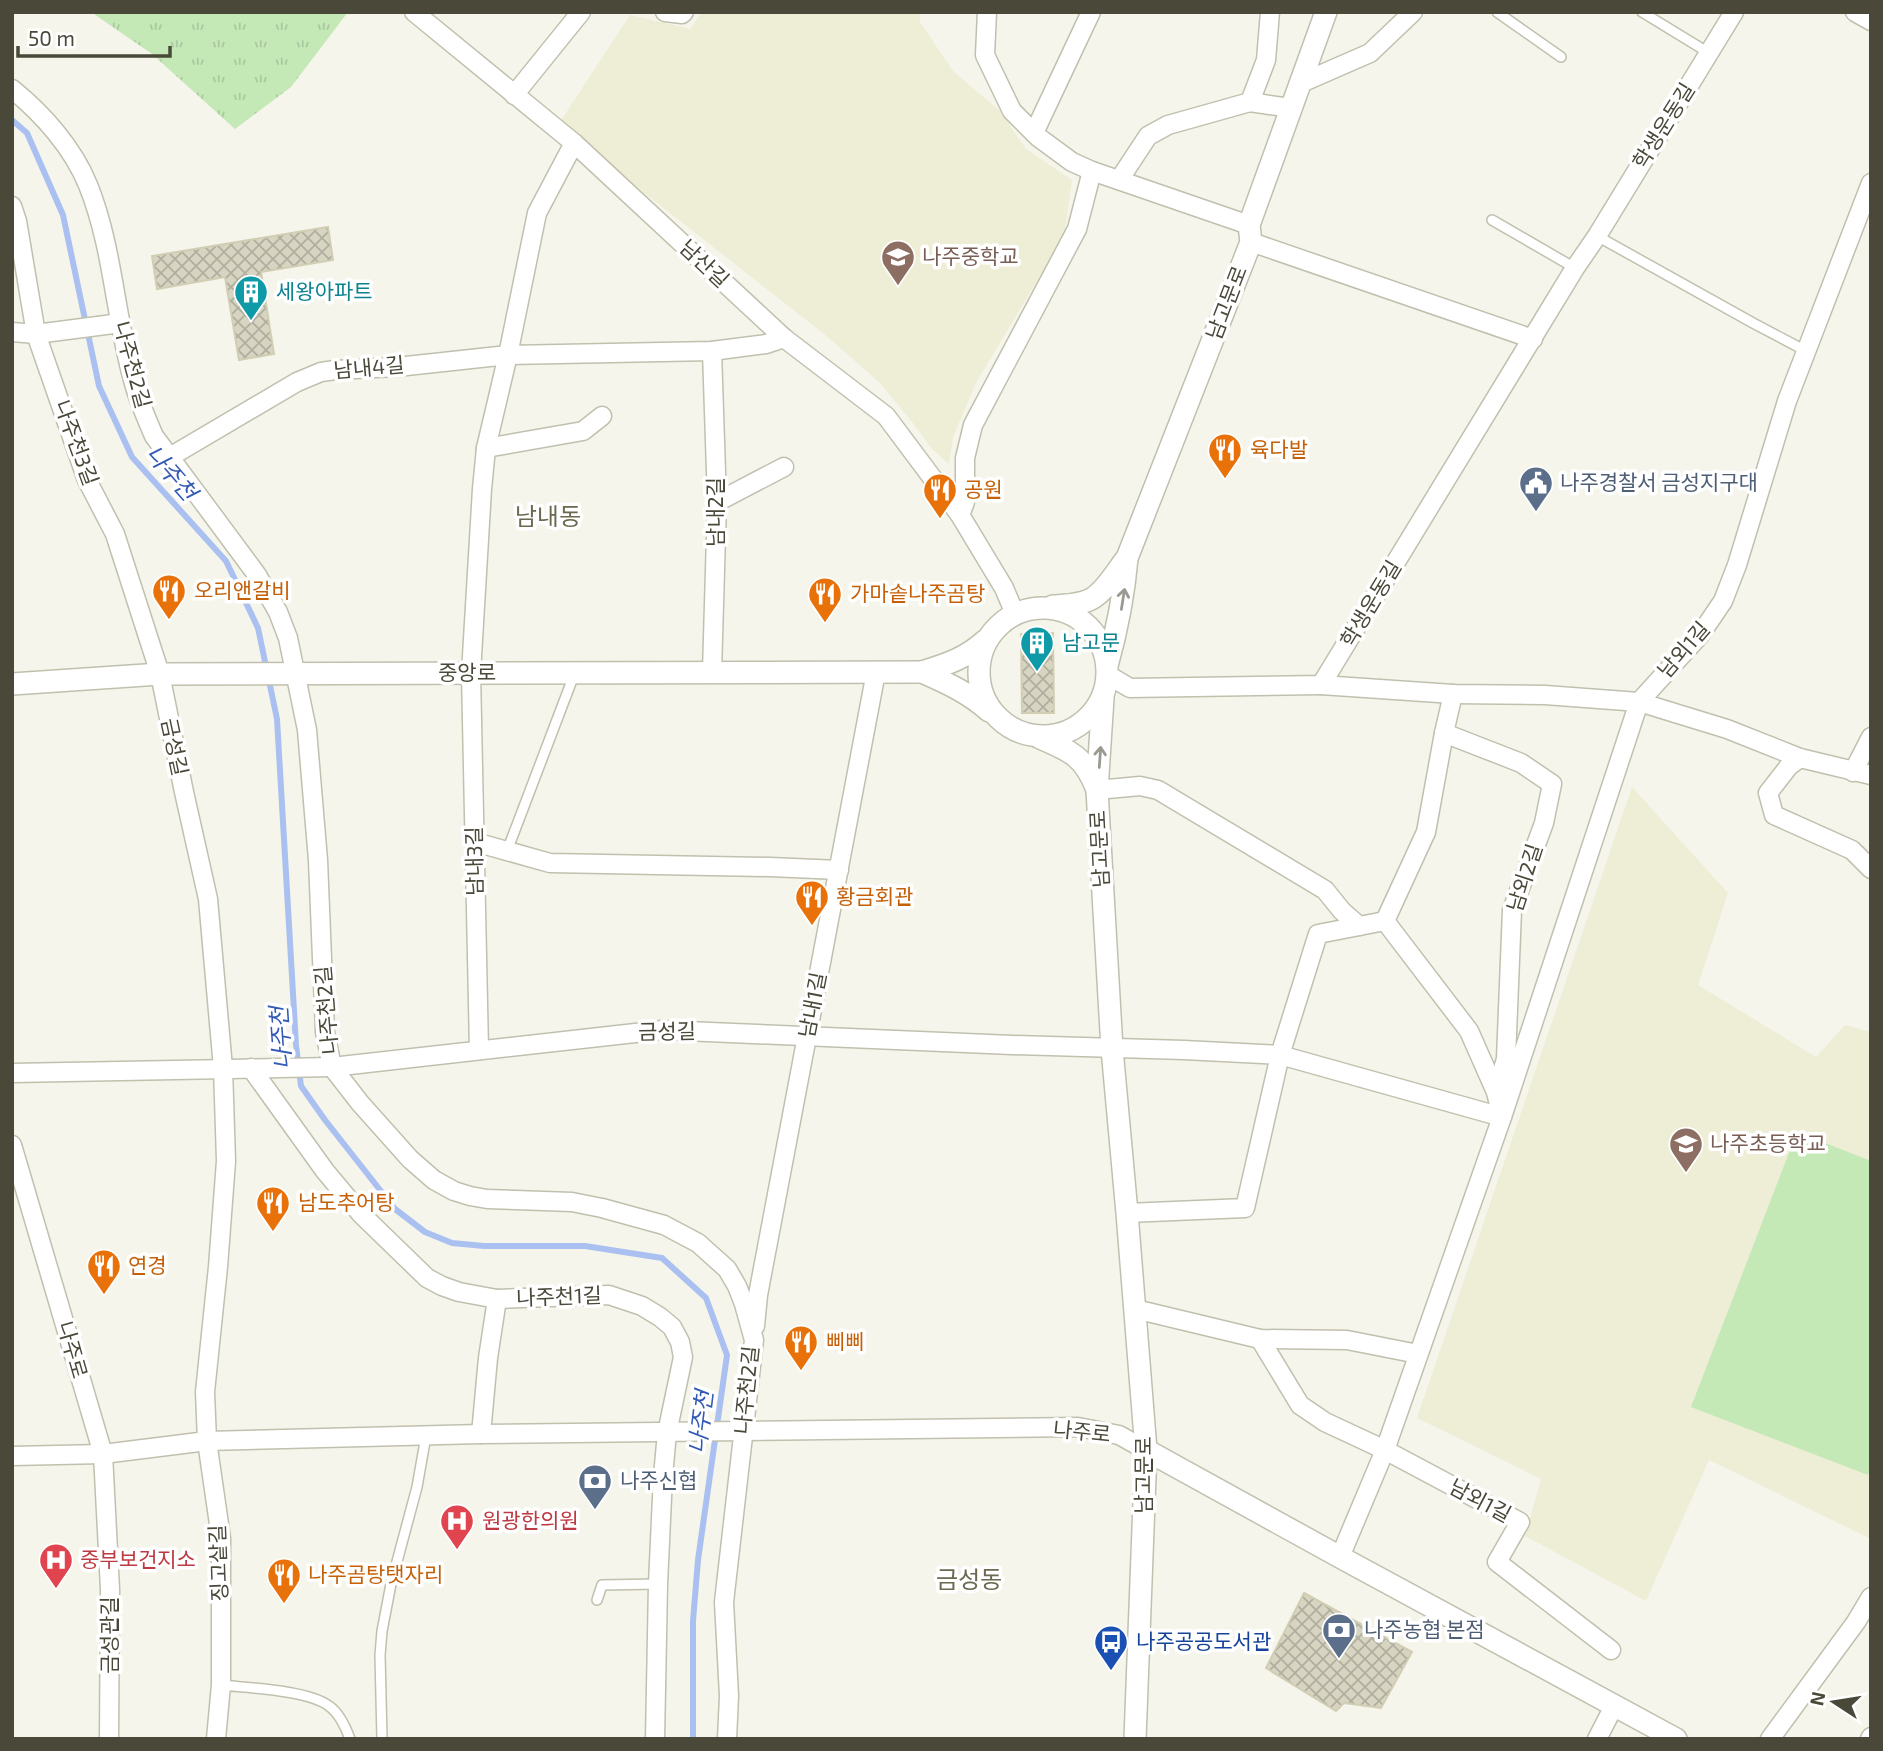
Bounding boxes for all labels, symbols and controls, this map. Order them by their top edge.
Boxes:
scale bar [18,14,170,58]
text: 50 m [28,25,75,50]
street label: 학생운동길 [1627,78,1699,173]
street label: 남산길 [675,234,735,292]
school or university icon: 나주중학교 [879,238,917,287]
place label: 나주중학교 [922,243,1019,268]
street label: 남고문로 [1200,262,1251,343]
building icon: 세왕아파트 [232,273,270,322]
place label: 세왕아파트 [276,278,373,303]
street label: 나주천2길 [110,318,157,411]
street label: 남내4길 [332,351,405,382]
street label: 나주천3길 [50,396,104,489]
restaurant icon: 육다발 [1206,431,1244,480]
place label: 육다발 [1250,436,1308,461]
water label: 나주천 [140,439,205,508]
public building icon: 나주경찰서 금성지구대 [1517,464,1555,513]
place label: 나주경찰서 금성지구대 [1560,469,1758,494]
restaurant icon: 공원 [921,471,959,520]
place label: 공원 [964,476,1003,501]
street label: 남내2길 [702,477,727,547]
district label: 남내동 [515,501,581,530]
street label: 학생운동길 [1334,555,1405,651]
restaurant icon: 오리앤갈비 [150,572,188,621]
restaurant icon: 가마솥나주곰탕 [806,575,844,624]
place label: 오리앤갈비 [194,577,291,602]
place label: 가마솥나주곰탕 [850,580,985,605]
one-way arrow [1117,589,1130,611]
street label: 남외1길 [1652,616,1714,682]
building icon: 남고문 [1018,624,1056,673]
place label: 남고문 [1062,629,1120,654]
street label: 중앙로 [438,659,496,684]
street label: 금성길 [157,716,194,778]
one-way arrow [1093,746,1106,769]
street label: 남고문로 [1084,810,1113,888]
street label: 남내3길 [460,826,487,896]
street label: 남외2길 [1501,840,1546,915]
restaurant icon: 황금회관 [793,878,831,927]
place label: 황금회관 [836,883,913,908]
street label: 나주천2길 [309,965,342,1056]
street label: 남내1길 [793,970,830,1040]
water label: 나주천 [264,1003,296,1071]
street label: 금성길 [638,1017,696,1044]
school or university icon: 나주초등학교 [1667,1125,1705,1174]
place label: 나주초등학교 [1710,1130,1826,1155]
restaurant icon: 남도추어탕 [254,1184,292,1233]
place label: 남도추어탕 [298,1189,395,1214]
restaurant icon: 연경 [85,1247,123,1296]
place label: 연경 [128,1252,167,1277]
street label: 나주천1길 [516,1282,602,1309]
street label: 나주로 [53,1318,93,1381]
restaurant icon: 삐삐 [782,1323,820,1372]
place label: 삐삐 [826,1328,865,1353]
street label: 나주천2길 [728,1344,763,1435]
water label: 나주천 [682,1386,718,1455]
street label: 나주로 [1052,1415,1112,1446]
street label: 남고문로 [1130,1436,1155,1514]
bank icon: 나주신협 [576,1462,614,1511]
place label: 나주신협 [620,1467,697,1492]
street label: 남외1길 [1446,1473,1516,1526]
hospital icon: 원광한의원 [438,1502,476,1551]
place label: 원광한의원 [482,1507,579,1532]
street label: 징고샅길 [204,1524,231,1602]
hospital icon: 중부보건지소 [37,1541,75,1590]
place label: 중부보건지소 [80,1546,196,1571]
restaurant icon: 나주곰탕탯자리 [265,1556,303,1605]
place label: 나주곰탕탯자리 [308,1561,443,1586]
district label: 금성동 [936,1564,1002,1593]
street label: 금성관길 [96,1596,121,1674]
bank icon: 나주농협 본점 [1320,1611,1358,1660]
place label: 나주농협 본점 [1364,1616,1485,1641]
bus stop icon: 나주공공도서관 [1092,1623,1130,1672]
place label: 나주공공도서관 [1136,1628,1271,1653]
north arrow [1799,1667,1869,1737]
text: N [1804,1689,1830,1707]

